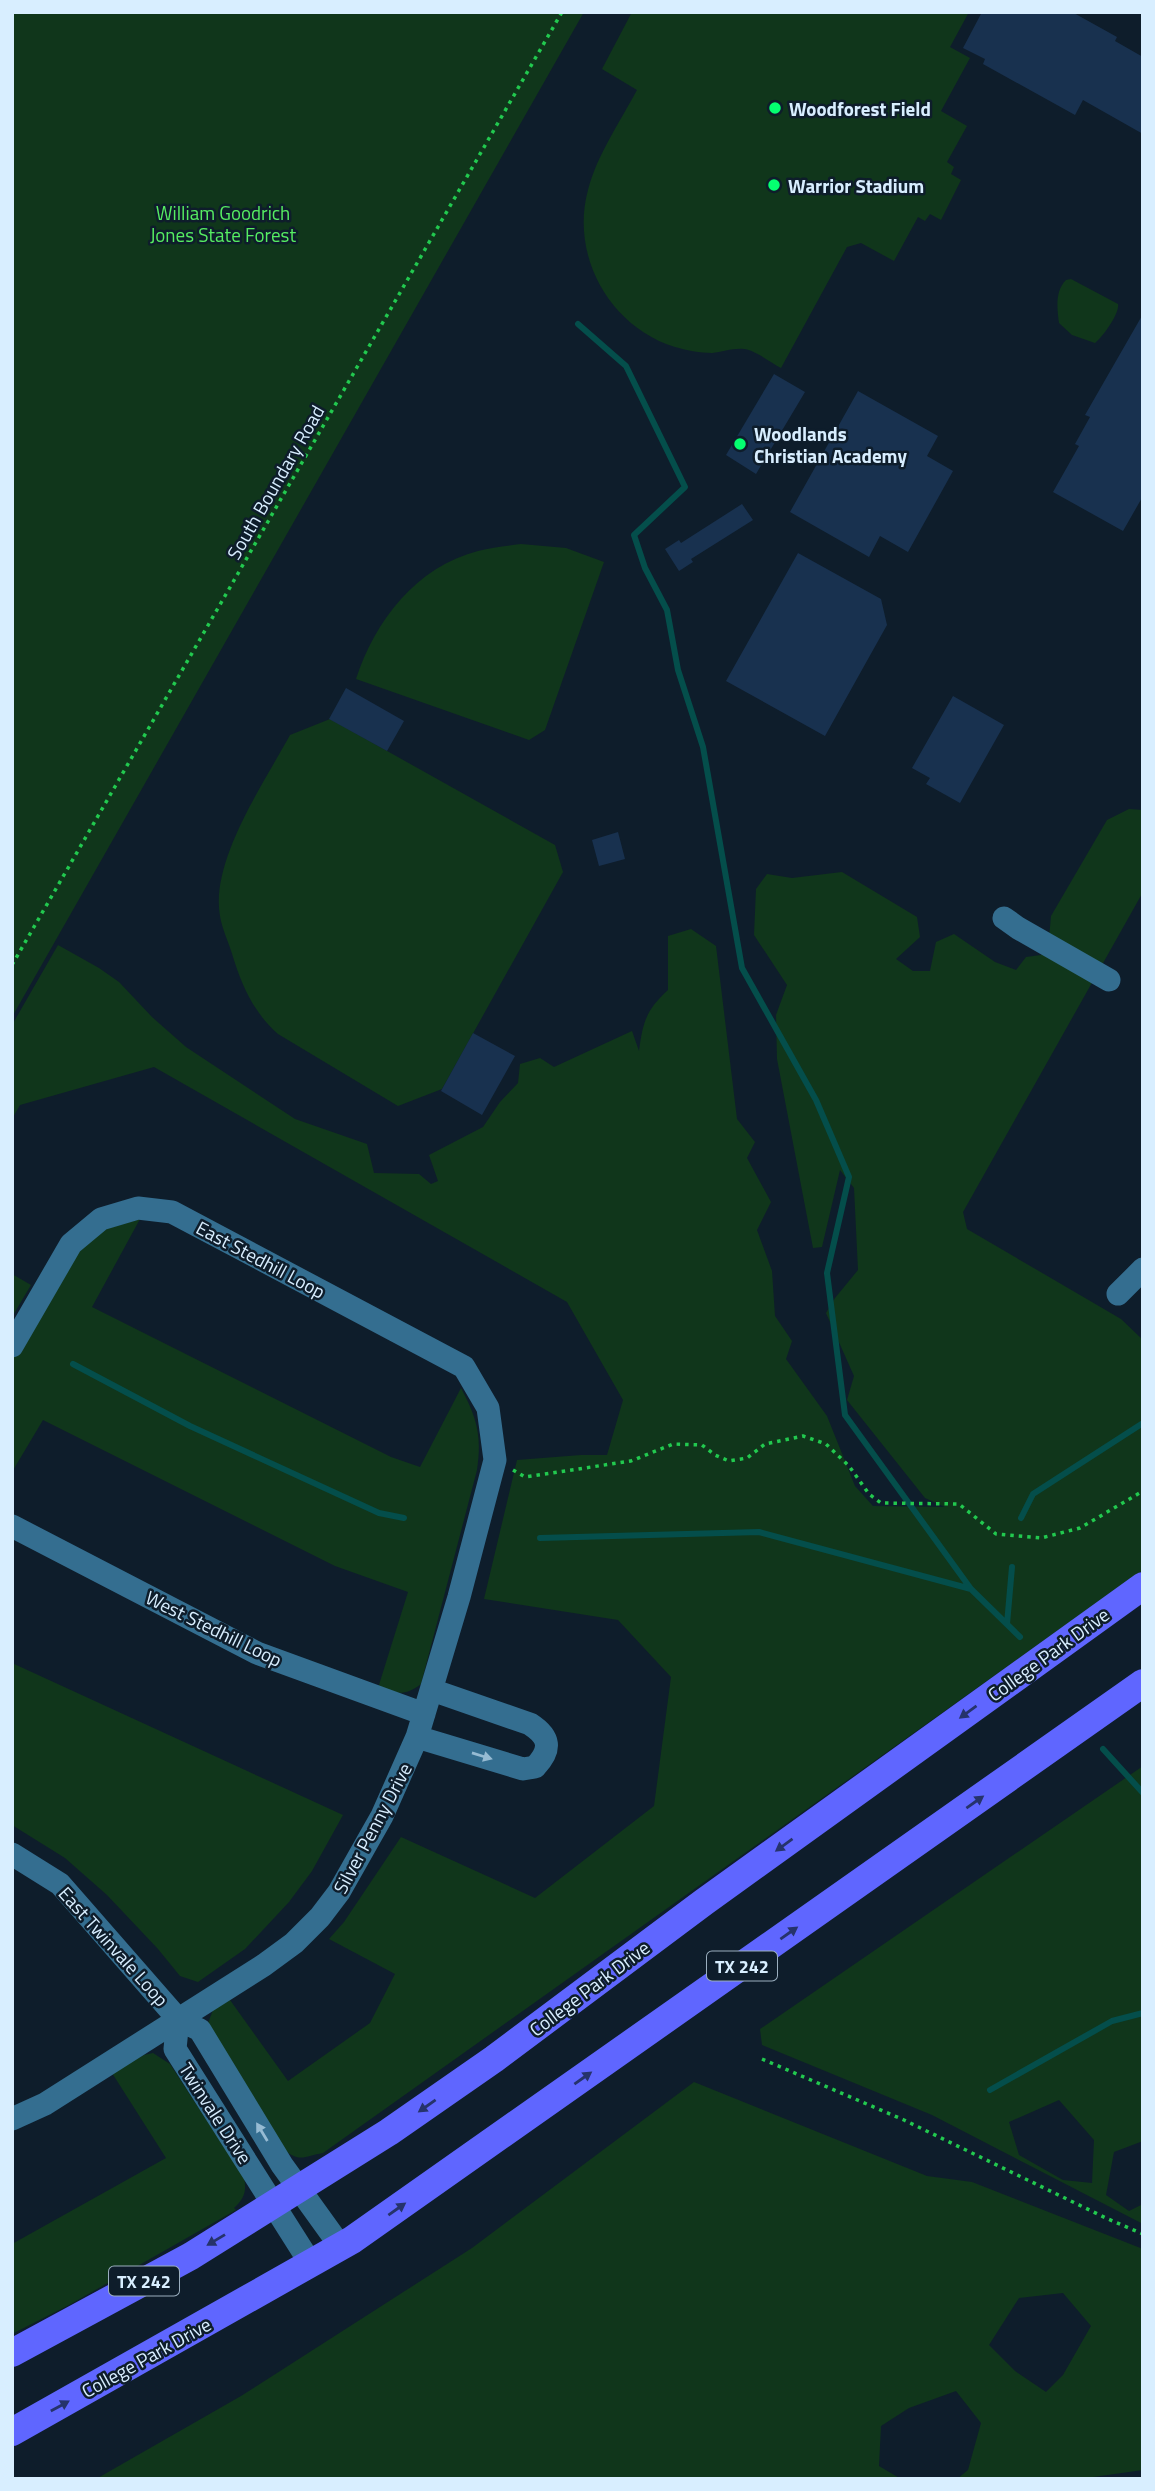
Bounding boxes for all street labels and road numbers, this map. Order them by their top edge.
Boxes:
street label: South Boundary Road [219,399,331,565]
street label: East Stedhill Loop [191,1213,331,1305]
street label: West Stedhill Loop [141,1582,287,1674]
street label: College Park Drive [981,1600,1115,1708]
street label: Silver Penny Drive [325,1758,419,1898]
street label: East Twinvale Loop [52,1879,176,2013]
street label: College Park Drive [523,1933,655,2043]
road number: TX 242 [707,1952,777,1980]
street label: Twinvale Drive [172,2057,260,2169]
road number: TX 242 [109,2266,179,2295]
street label: College Park Drive [76,2309,216,2405]

